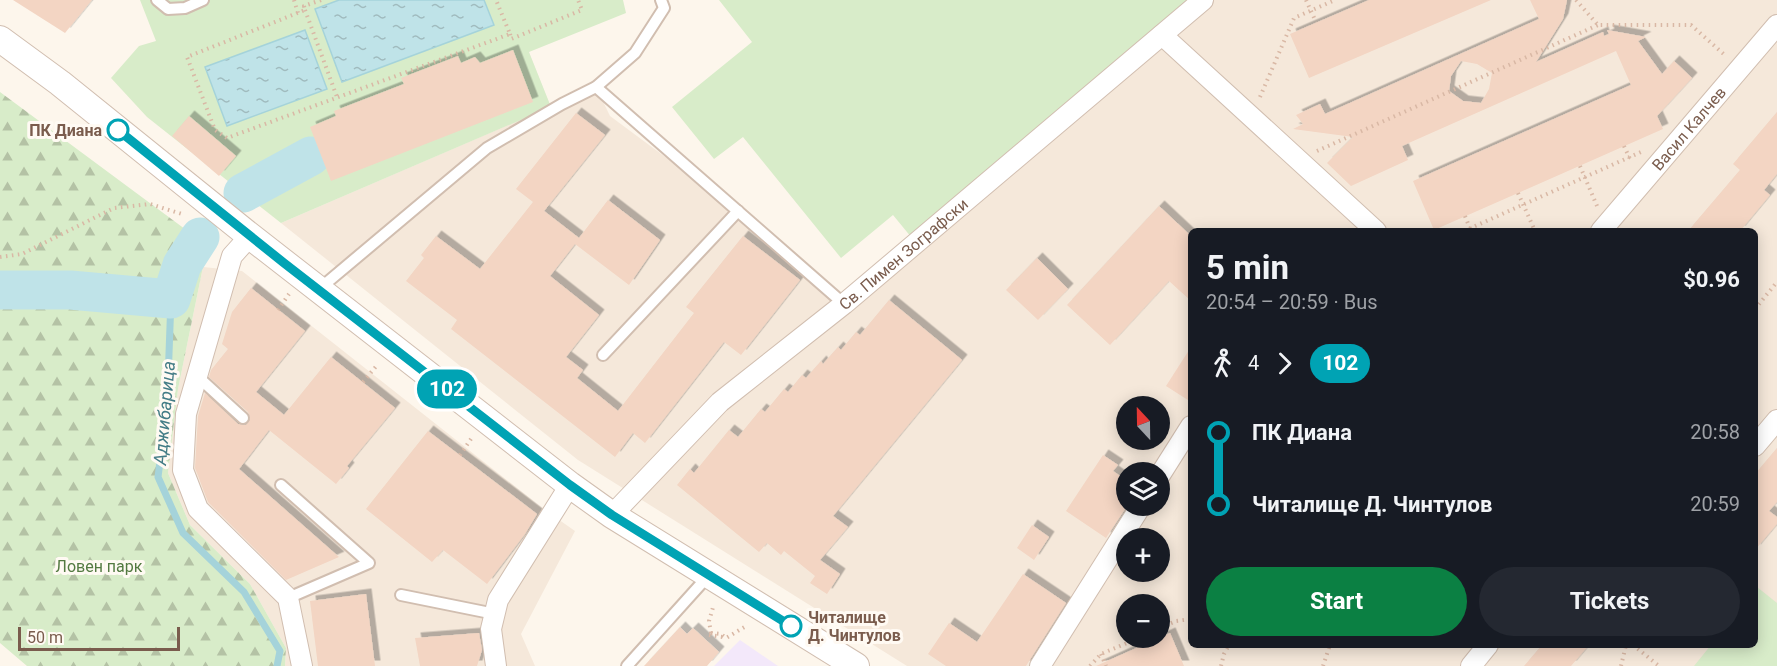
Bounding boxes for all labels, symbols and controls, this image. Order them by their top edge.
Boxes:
street label: Васил Калчев [1648,83,1730,174]
marker: ПК Диана [107,119,129,141]
place label: ПК Диана [29,121,102,140]
street label: Св. Пимен Зографски [835,194,972,314]
text: 5 min [1206,248,1289,287]
text: $0.96 [1683,267,1740,292]
text: 20:54 – 20:59 · Bus [1206,290,1378,314]
icon: walk [1206,347,1239,380]
icon: forward [1268,347,1301,380]
text: 4 [1248,351,1259,375]
text: 102 [1322,351,1358,375]
water label: Аджибарица [149,360,179,467]
line badge: 102 [412,370,482,408]
text: 102 [429,377,465,401]
north arrow [1116,396,1170,450]
map controls [1116,396,1170,648]
text: ПК Диана [1252,420,1352,445]
text: 20:58 [1690,420,1740,444]
button: layers [1116,462,1170,516]
text: Читалище Д. Чинтулов [1252,492,1492,517]
text: 20:59 [1690,492,1740,516]
button: + [1116,528,1170,582]
park label: Ловен парк [56,557,143,576]
button: Start [1206,567,1467,636]
button: Tickets [1479,567,1740,636]
button: − [1116,594,1170,648]
place label: Читалище Д. Чинтулов [808,608,901,645]
marker: Читалище Д. Чинтулов [780,615,802,637]
scale bar [18,624,180,652]
text: 50 m [27,628,63,647]

